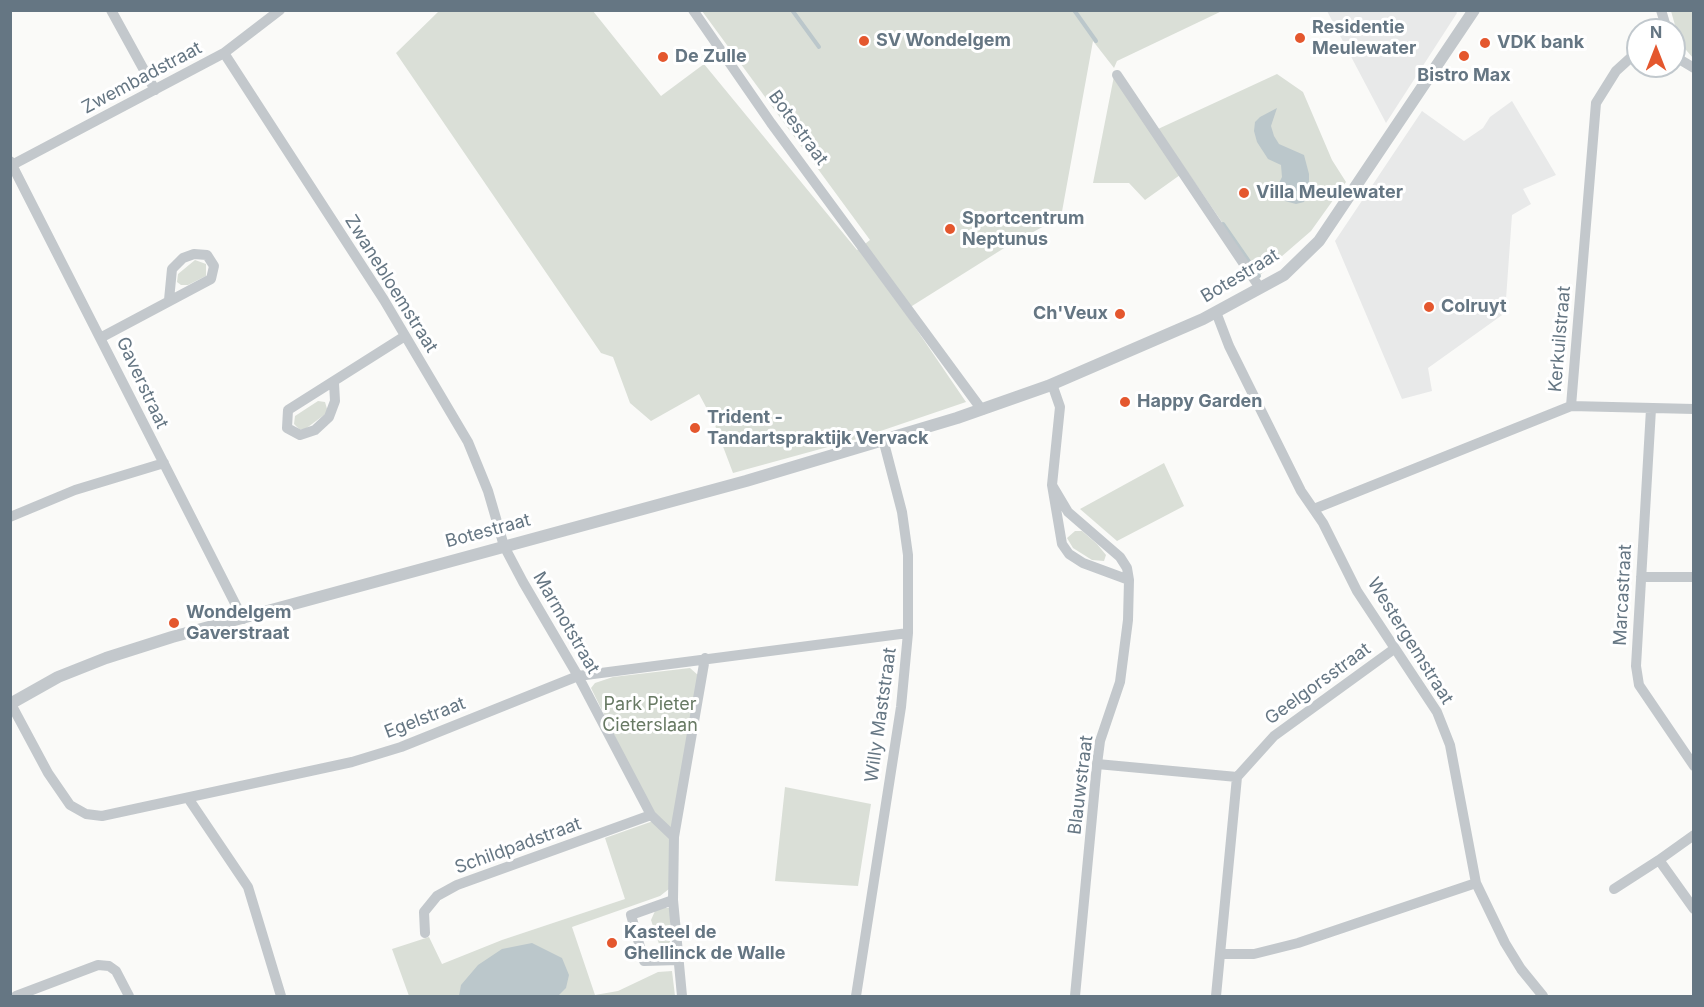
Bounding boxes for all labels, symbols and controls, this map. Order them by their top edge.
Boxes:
place label: Residentie Meulewater [1312,17,1416,60]
north arrow [1626,18,1686,78]
text: N [1650,22,1662,42]
place label: SV Wondelgem [876,30,1011,52]
marker: Residentie Meulewater [1293,31,1307,45]
place label: VDK bank [1497,32,1584,54]
marker: SV Wondelgem [857,34,871,48]
marker: VDK bank [1478,36,1492,50]
street label: Zwembadstraat [78,37,206,119]
place label: De Zulle [675,46,747,68]
marker: Bistro Max [1457,49,1471,63]
marker: De Zulle [656,50,670,64]
place label: Bistro Max [1417,65,1511,87]
street label: Botestraat [764,86,832,170]
place label: Villa Meulewater [1256,182,1403,204]
marker: Villa Meulewater [1237,186,1251,200]
place label: Sportcentrum Neptunus [962,208,1084,250]
street label: Zwanebloemstraat [340,211,442,357]
marker: Sportcentrum Neptunus [943,222,957,236]
street label: Botestraat [1197,244,1283,308]
street label: Kerkuilstraat [1545,285,1575,393]
place label: Colruyt [1441,296,1507,318]
marker: Colruyt [1422,300,1436,314]
place label: Ch'Veux [1033,303,1108,325]
marker: Ch'Veux [1113,307,1127,321]
street label: Gaverstraat [111,334,173,432]
place label: Happy Garden [1137,391,1262,413]
marker: Happy Garden [1118,395,1132,409]
place label: Trident - Tandartspraktijk Vervack [707,407,929,450]
marker: Trident - Tandartspraktijk Vervack [688,421,702,435]
street label: Botestraat [443,509,533,553]
street label: Marcastraat [1610,544,1636,646]
street label: Marmotstraat [528,568,604,678]
street label: Westergemstraat [1362,574,1458,708]
place label: Wondelgem Gaverstraat [186,602,291,644]
marker: Wondelgem Gaverstraat [167,616,181,630]
street label: Geelgorsstraat [1261,638,1375,730]
street label: Willy Maststraat [861,646,901,784]
street label: Egelstraat [381,693,469,743]
park label: Park Pieter Cieterslaan [602,694,698,736]
street label: Blauwstraat [1064,734,1098,836]
street label: Schildpadstraat [452,813,584,879]
place label: Kasteel de Ghellinck de Walle [624,922,785,964]
marker: Kasteel de Ghellinck de Walle [605,936,619,950]

